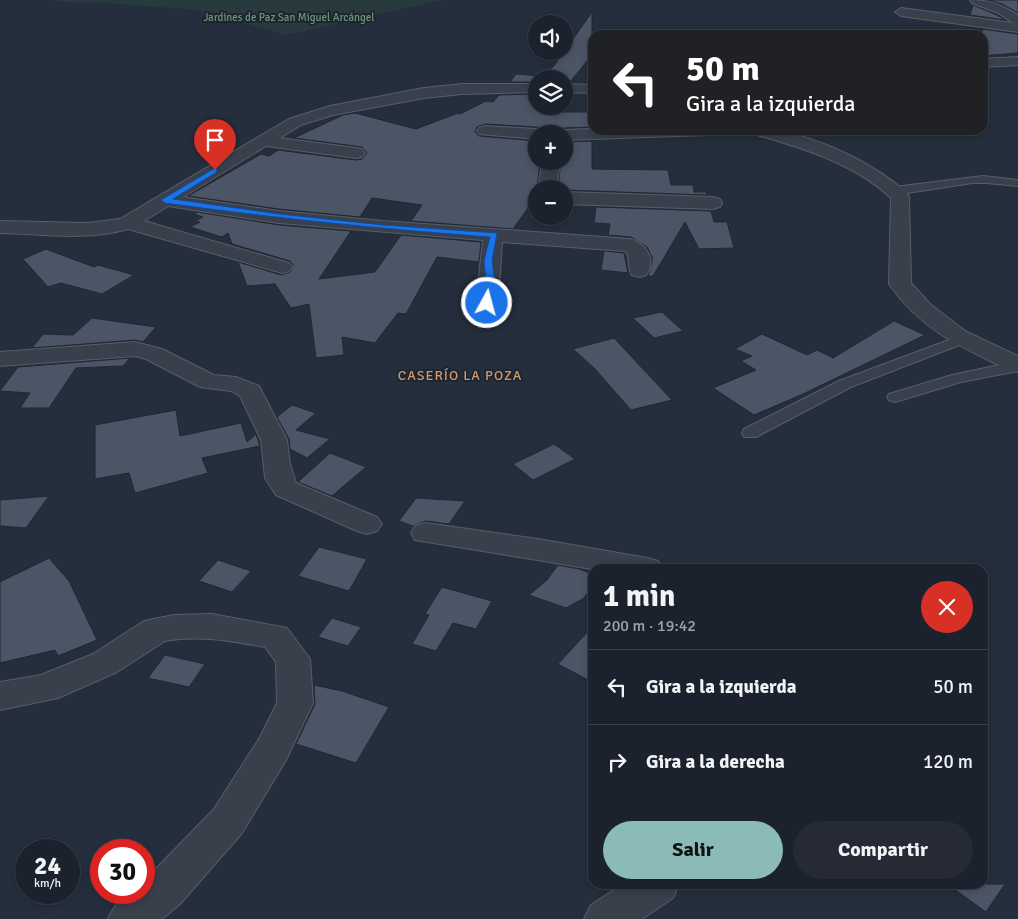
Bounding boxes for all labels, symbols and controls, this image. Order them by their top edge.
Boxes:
park label: Jardines de Paz San Miguel Arcángel [203,11,375,24]
map controls [528,15,573,225]
button: sound [528,15,573,60]
text: 50 m [686,47,760,90]
icon: left [603,50,668,115]
button: layers [528,70,573,115]
text: Gira a la izquierda [686,90,855,117]
pin [194,119,236,170]
button: + [528,125,573,170]
icon: arrive [201,126,229,154]
button: − [528,180,573,225]
position arrow [460,276,512,328]
district label: CASERÍO LA POZA [398,367,522,384]
text: 1 min [603,578,675,615]
button: close [921,581,973,633]
text: 200 m · 19:42 [603,616,696,636]
icon: left [603,673,631,701]
text: Gira a la izquierda [646,675,796,699]
text: 50 m [933,675,973,699]
icon: right [603,748,631,776]
text: Gira a la derecha [646,750,785,774]
text: 120 m [923,750,973,774]
button: Salir [603,821,783,879]
button: Compartir [793,821,973,879]
speed limit sign: 30 [90,839,155,904]
text: 24 [34,850,61,881]
text: km/h [34,876,61,891]

